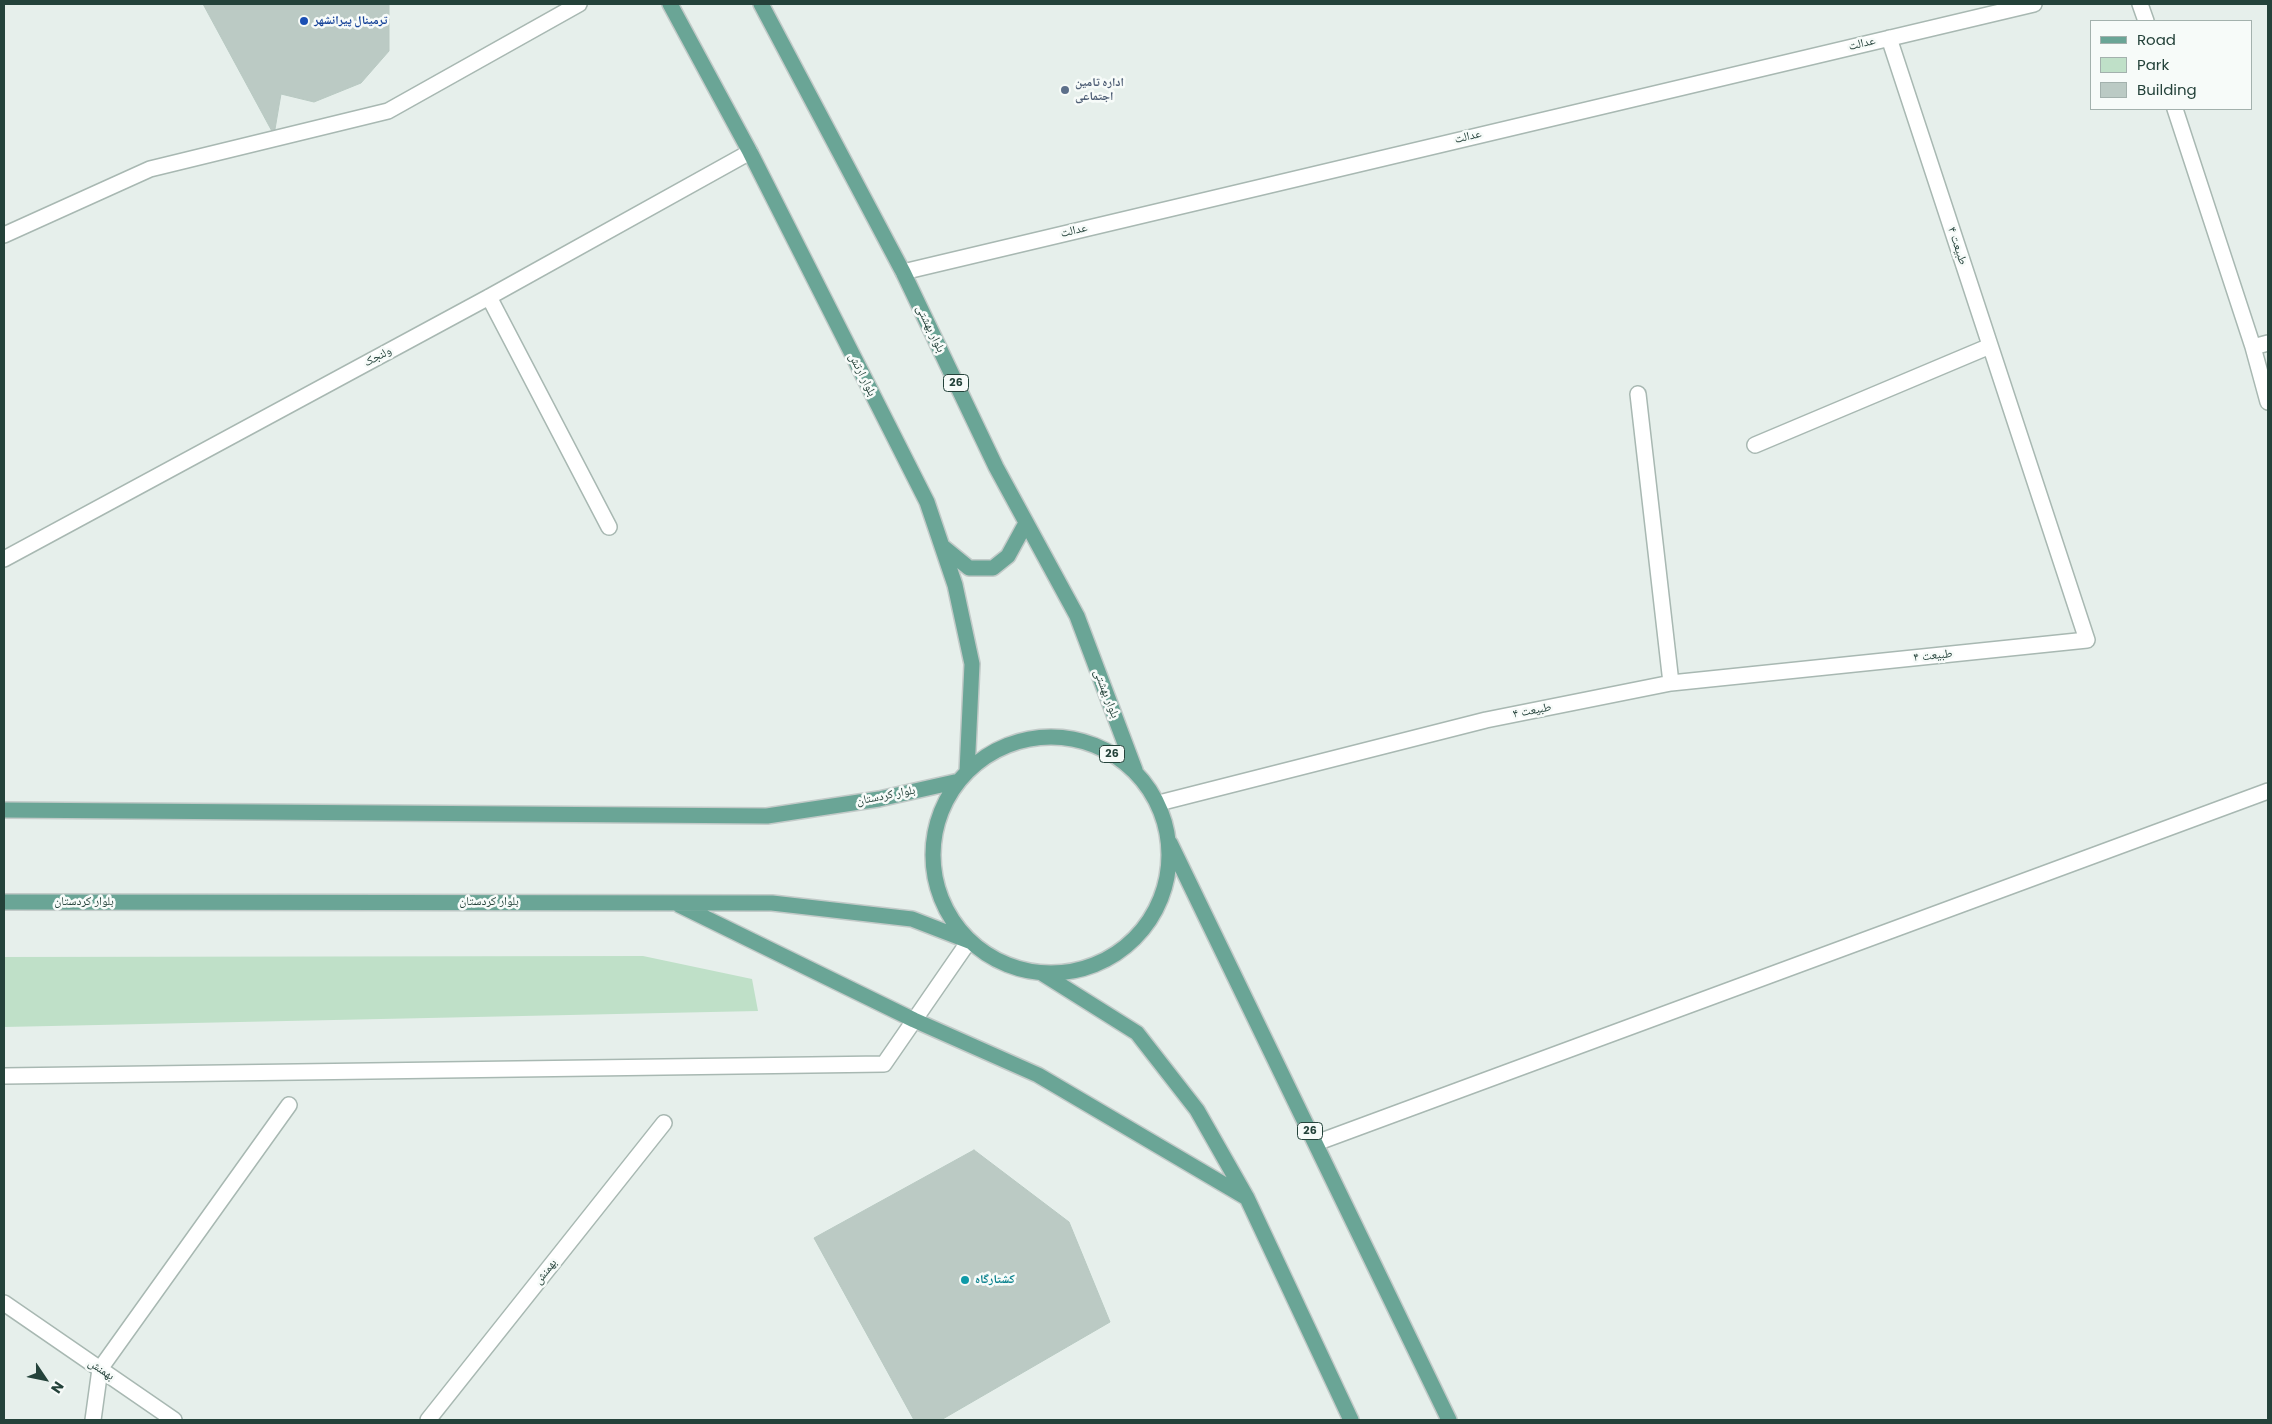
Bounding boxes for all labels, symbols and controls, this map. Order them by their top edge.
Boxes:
place label: ترمینال پیرانشهر [314,14,387,28]
marker: ترمینال پیرانشهر [298,15,310,27]
legend [2090,20,2252,110]
text: Road [2137,29,2176,50]
street label: عدالت [1847,34,1877,54]
text: Park [2137,54,2169,75]
place label: اداره تامین اجتماعی [1075,76,1124,104]
text: Building [2137,79,2197,100]
marker: اداره تامین اجتماعی [1059,84,1071,96]
street label: عدالت [1453,127,1483,147]
street label: عدالت [1059,221,1089,241]
street label: طبیعت ۴ [1944,225,1970,267]
street label: بلوار بهشتی [912,303,948,355]
street label: ولنجک [362,344,394,370]
street label: بلوار ارتش [845,351,879,399]
road number: 26 [944,374,968,392]
street label: طبیعت ۴ [1913,647,1953,665]
street label: بلوار بهشتی [1090,668,1122,720]
street label: طبیعت ۴ [1511,700,1553,722]
road number: 26 [1100,746,1124,762]
street label: بلوار کردستان [855,783,917,809]
street label: بلوار کردستان [54,895,114,909]
street label: بلوار کردستان [459,895,519,909]
road number: 26 [1298,1122,1322,1140]
street label: بهمنش [532,1256,560,1288]
place label: کشتارگاه [975,1273,1015,1287]
marker: کشتارگاه [959,1274,971,1286]
north arrow [20,1354,70,1404]
street label: بهمنش [85,1356,117,1384]
text: N [46,1377,69,1397]

